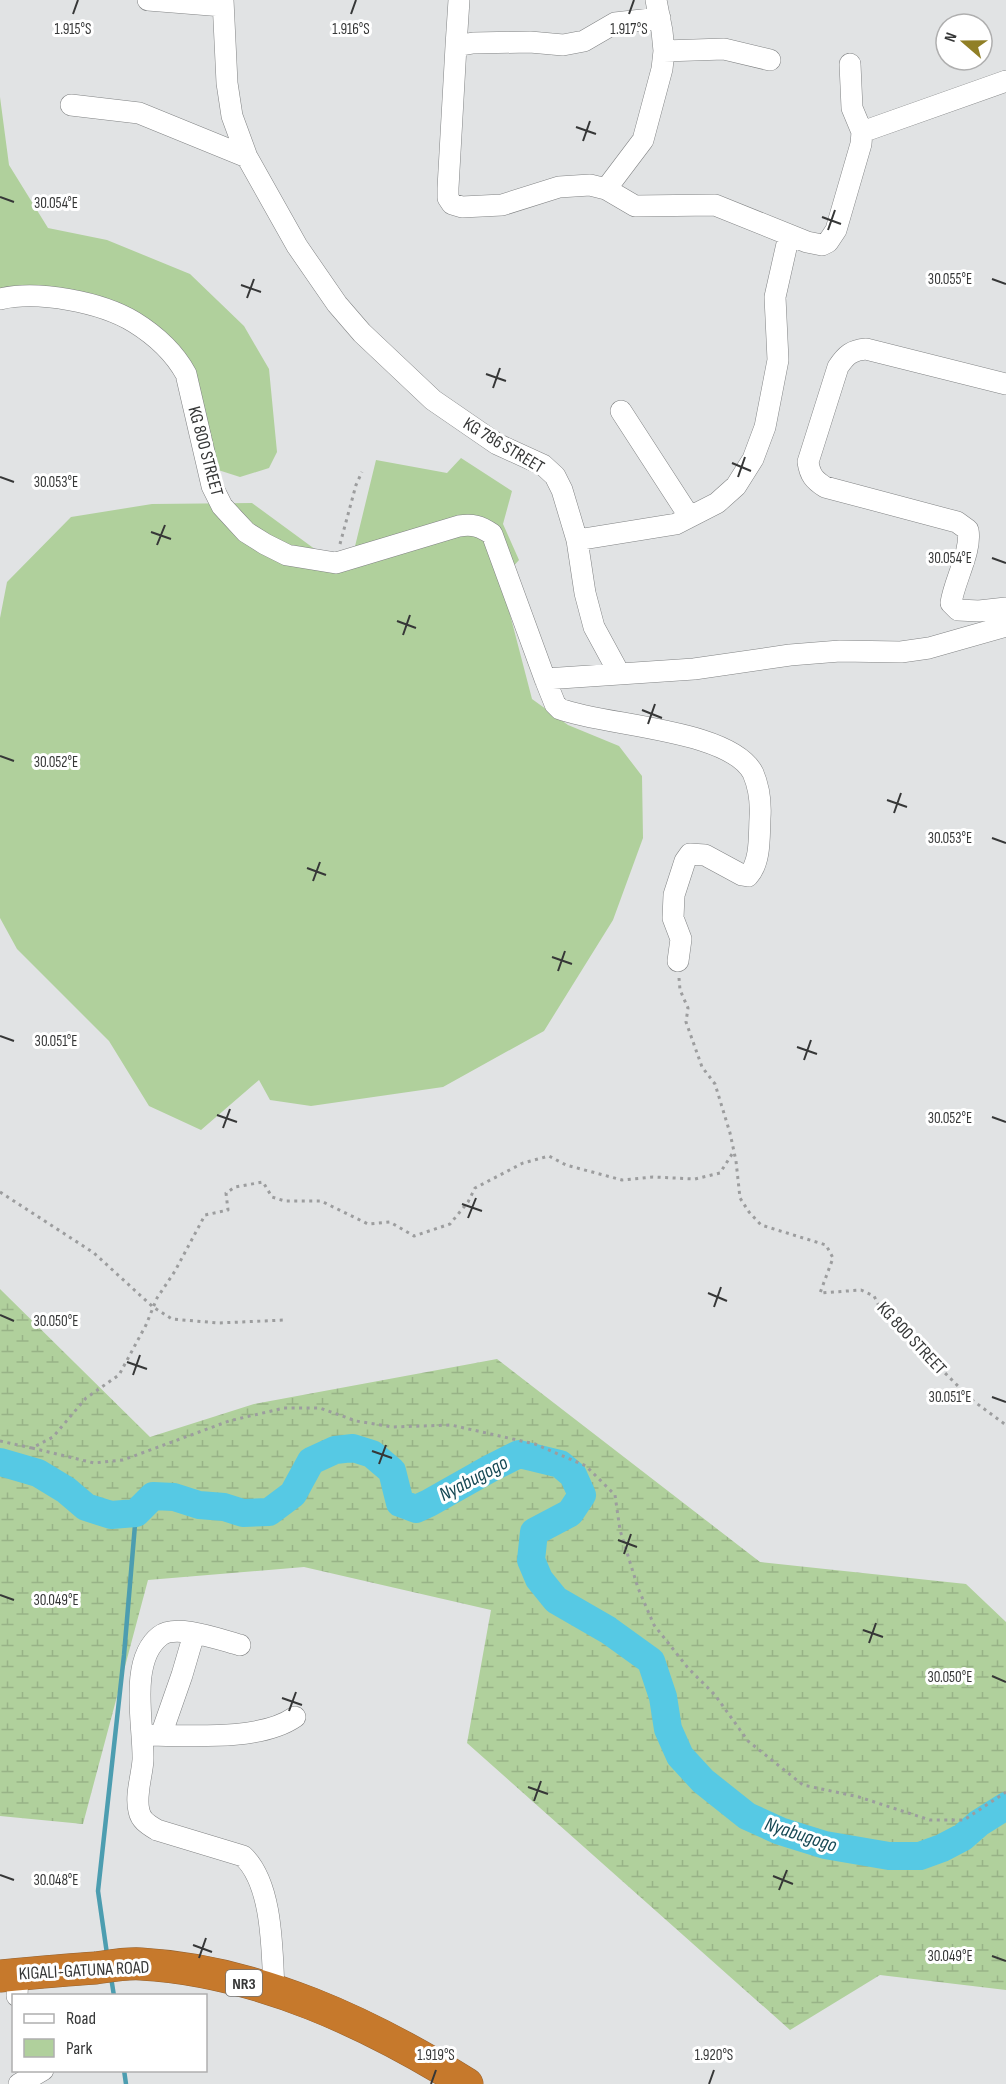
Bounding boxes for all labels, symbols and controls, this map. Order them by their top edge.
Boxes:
north arrow [934,12,994,72]
text: 1.915°S [55,20,91,39]
text: 1.916°S [332,20,370,39]
text: 1.917°S [610,20,648,39]
text: N [941,30,962,45]
text: 30.054°E [34,194,78,213]
text: 30.055°E [928,270,972,289]
street label: KG 800 STREET [183,404,228,498]
street label: KG 786 STREET [459,413,548,478]
text: 30.053°E [34,473,78,492]
text: 30.054°E [928,549,972,568]
text: 30.052°E [34,753,78,772]
text: 30.053°E [928,829,972,848]
text: 30.051°E [35,1032,77,1051]
text: 30.052°E [928,1109,972,1128]
street label: KG 800 STREET [873,1298,951,1379]
text: 30.050°E [34,1312,78,1331]
text: 30.051°E [929,1388,971,1407]
water label: Nyabugogo [435,1451,512,1507]
text: 30.049°E [33,1591,79,1610]
text: 30.050°E [928,1668,972,1687]
water label: Nyabugogo [762,1812,840,1858]
text: 30.048°E [34,1871,78,1890]
text: 30.049°E [927,1947,973,1966]
street label: KIGALI-GATUNA ROAD [18,1957,150,1984]
road number: NR3 [226,1970,262,1996]
legend [12,1994,207,2072]
text: Road [66,2008,96,2029]
text: Park [66,2038,92,2059]
text: 1.919°S [417,2046,455,2065]
text: 1.920°S [695,2046,733,2065]

